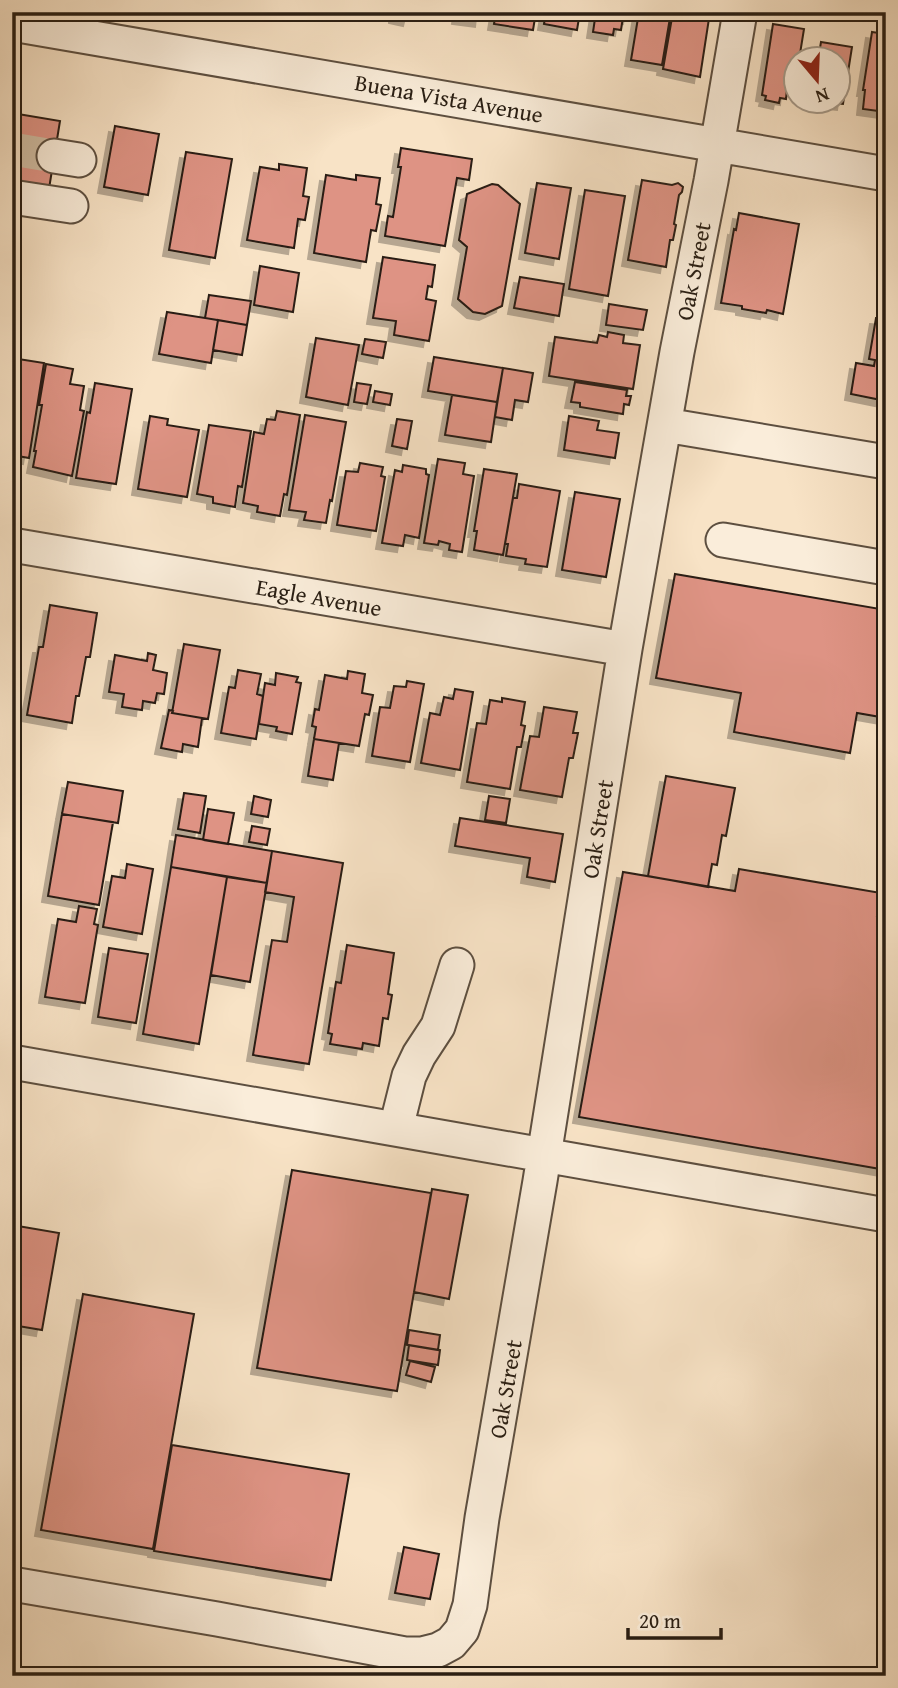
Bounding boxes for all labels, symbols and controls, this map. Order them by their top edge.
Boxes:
north arrow [782,46,852,116]
street label: Buena Vista Avenue [352,65,546,131]
text: N [812,81,833,111]
street label: Oak Street [667,219,719,323]
street label: Eagle Avenue [254,570,384,624]
street label: Oak Street [573,777,621,881]
street label: Oak Street [480,1337,530,1441]
scale bar [628,1597,721,1641]
text: 20 m [639,1605,681,1636]

